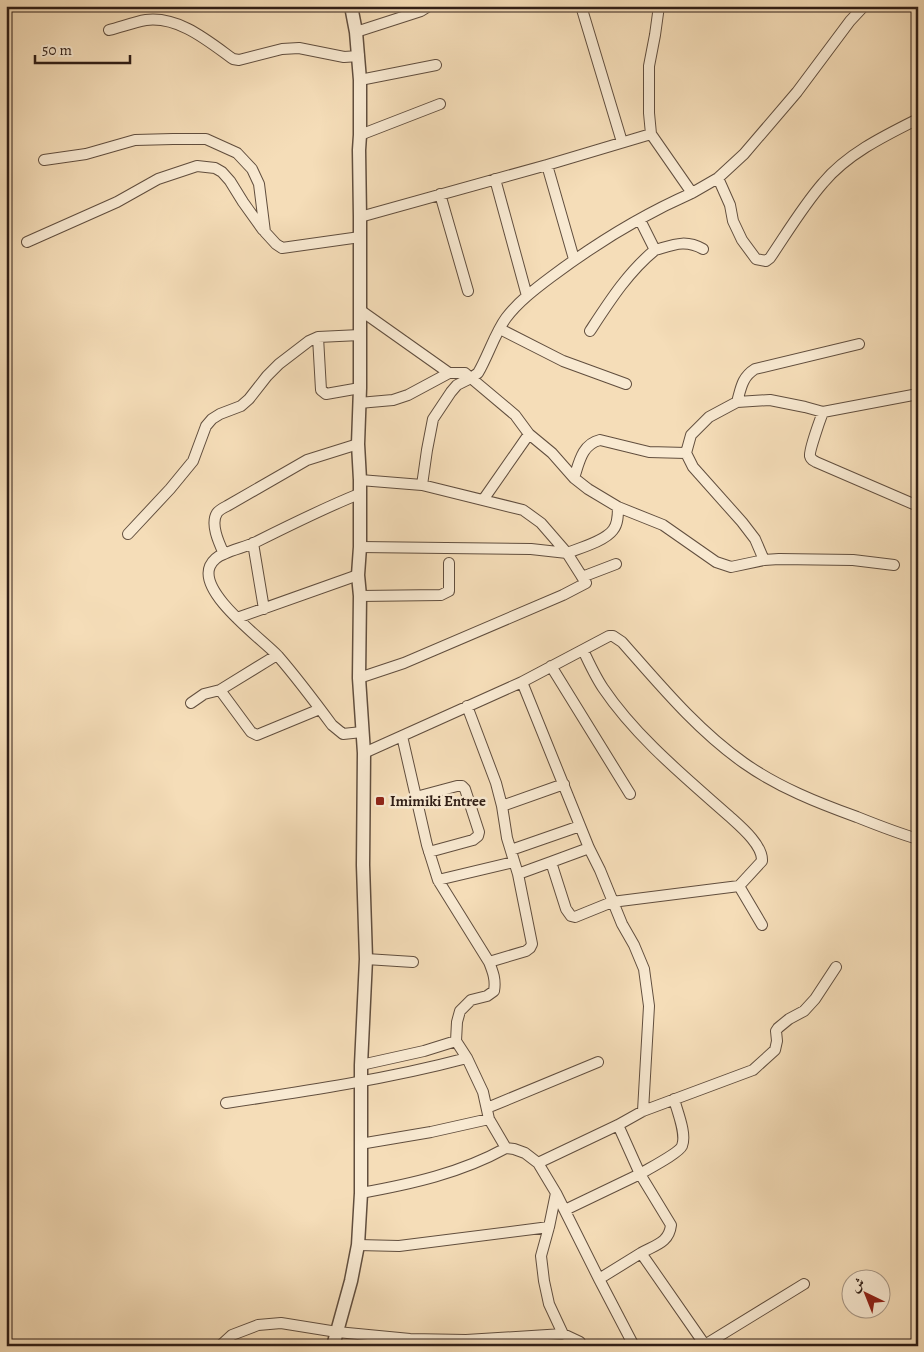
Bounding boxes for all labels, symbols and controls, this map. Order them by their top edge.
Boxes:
scale bar [35,32,130,64]
text: 50 m [42,40,72,60]
place label: Imimiki Entree [390,791,486,811]
marker: Imimiki Entree [374,795,386,807]
north arrow [842,1270,892,1320]
text: ش [846,1273,869,1297]

